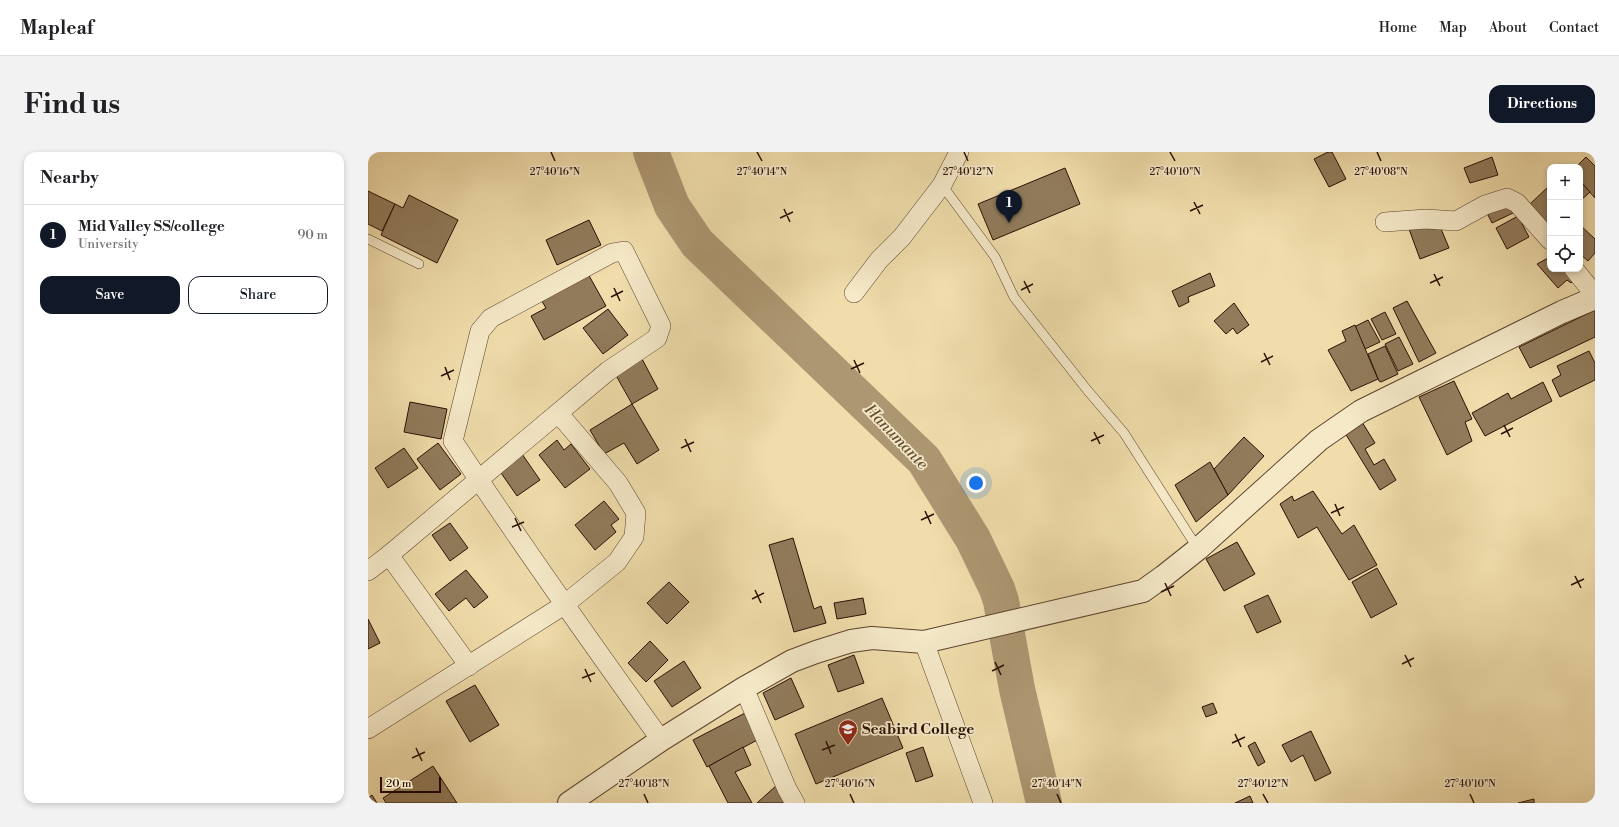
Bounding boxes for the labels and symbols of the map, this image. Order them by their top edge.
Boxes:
text: 27°40'16"N [530,166,581,178]
text: 27°40'14"N [737,166,788,178]
text: 27°40'12"N [943,166,994,178]
text: 27°40'10"N [1149,166,1201,178]
text: 27°40'08"N [1354,166,1408,178]
pin: 1 [996,190,1022,223]
water label: Hanumante [860,399,933,474]
your location [966,473,986,493]
school or university icon: Seabird College [837,718,859,746]
place label: Seabird College [862,720,974,739]
scale bar [380,775,441,794]
text: 27°40'18"N [619,778,670,790]
text: 27°40'16"N [825,778,876,790]
text: 27°40'14"N [1032,778,1083,790]
text: 27°40'12"N [1238,778,1289,790]
text: 27°40'10"N [1444,778,1496,790]

